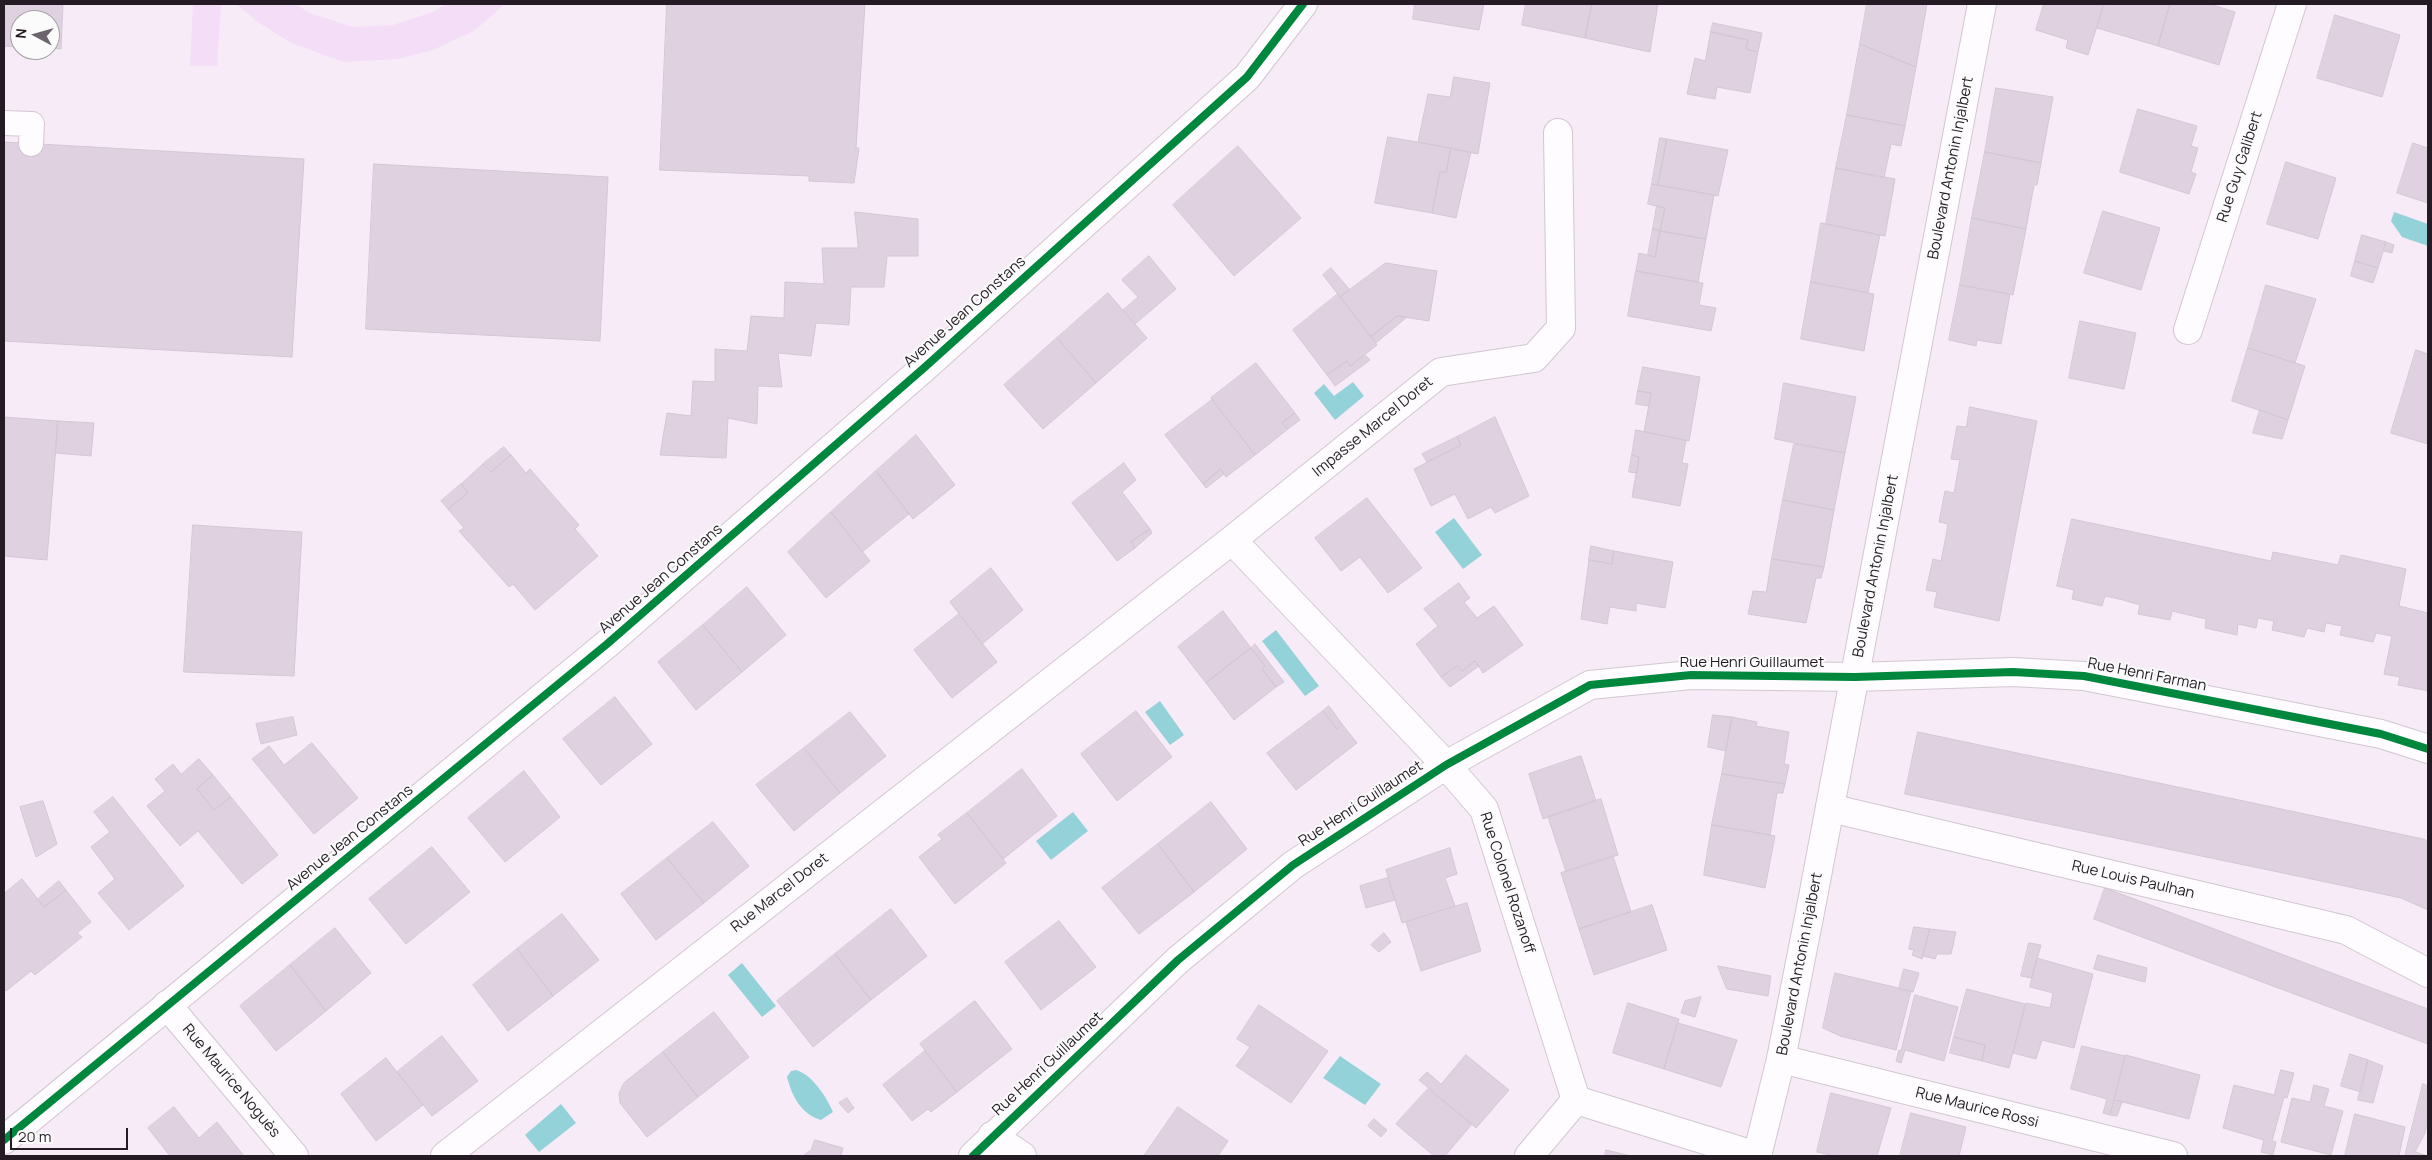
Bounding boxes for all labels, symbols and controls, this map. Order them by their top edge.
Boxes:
north arrow [10,10,60,60]
text: N [11,27,31,39]
street label: Boulevard Antonin Injalbert [1924,75,1978,261]
street label: Rue Guy Galibert [2214,109,2266,225]
street label: Avenue Jean Constans [900,253,1030,371]
street label: Impasse Marcel Doret [1309,373,1437,481]
street label: Boulevard Antonin Injalbert [1849,473,1903,659]
street label: Avenue Jean Constans [596,520,726,638]
street label: Rue Henri Guillaumet [1680,654,1824,672]
street label: Rue Henri Farman [2086,655,2208,695]
street label: Rue Henri Guillaumet [1296,757,1426,851]
street label: Avenue Jean Constans [283,781,417,895]
street label: Rue Colonel Rozanoff [1476,810,1538,956]
street label: Rue Marcel Doret [728,849,832,937]
street label: Rue Louis Paulhan [2070,857,2196,903]
street label: Boulevard Antonin Injalbert [1773,871,1827,1057]
street label: Rue Henri Guillaumet [989,1008,1107,1120]
street label: Rue Maurice Noguès [178,1021,284,1141]
street label: Rue Maurice Rossi [1914,1084,2040,1132]
scale bar [12,1118,130,1150]
text: 20 m [18,1126,51,1147]

